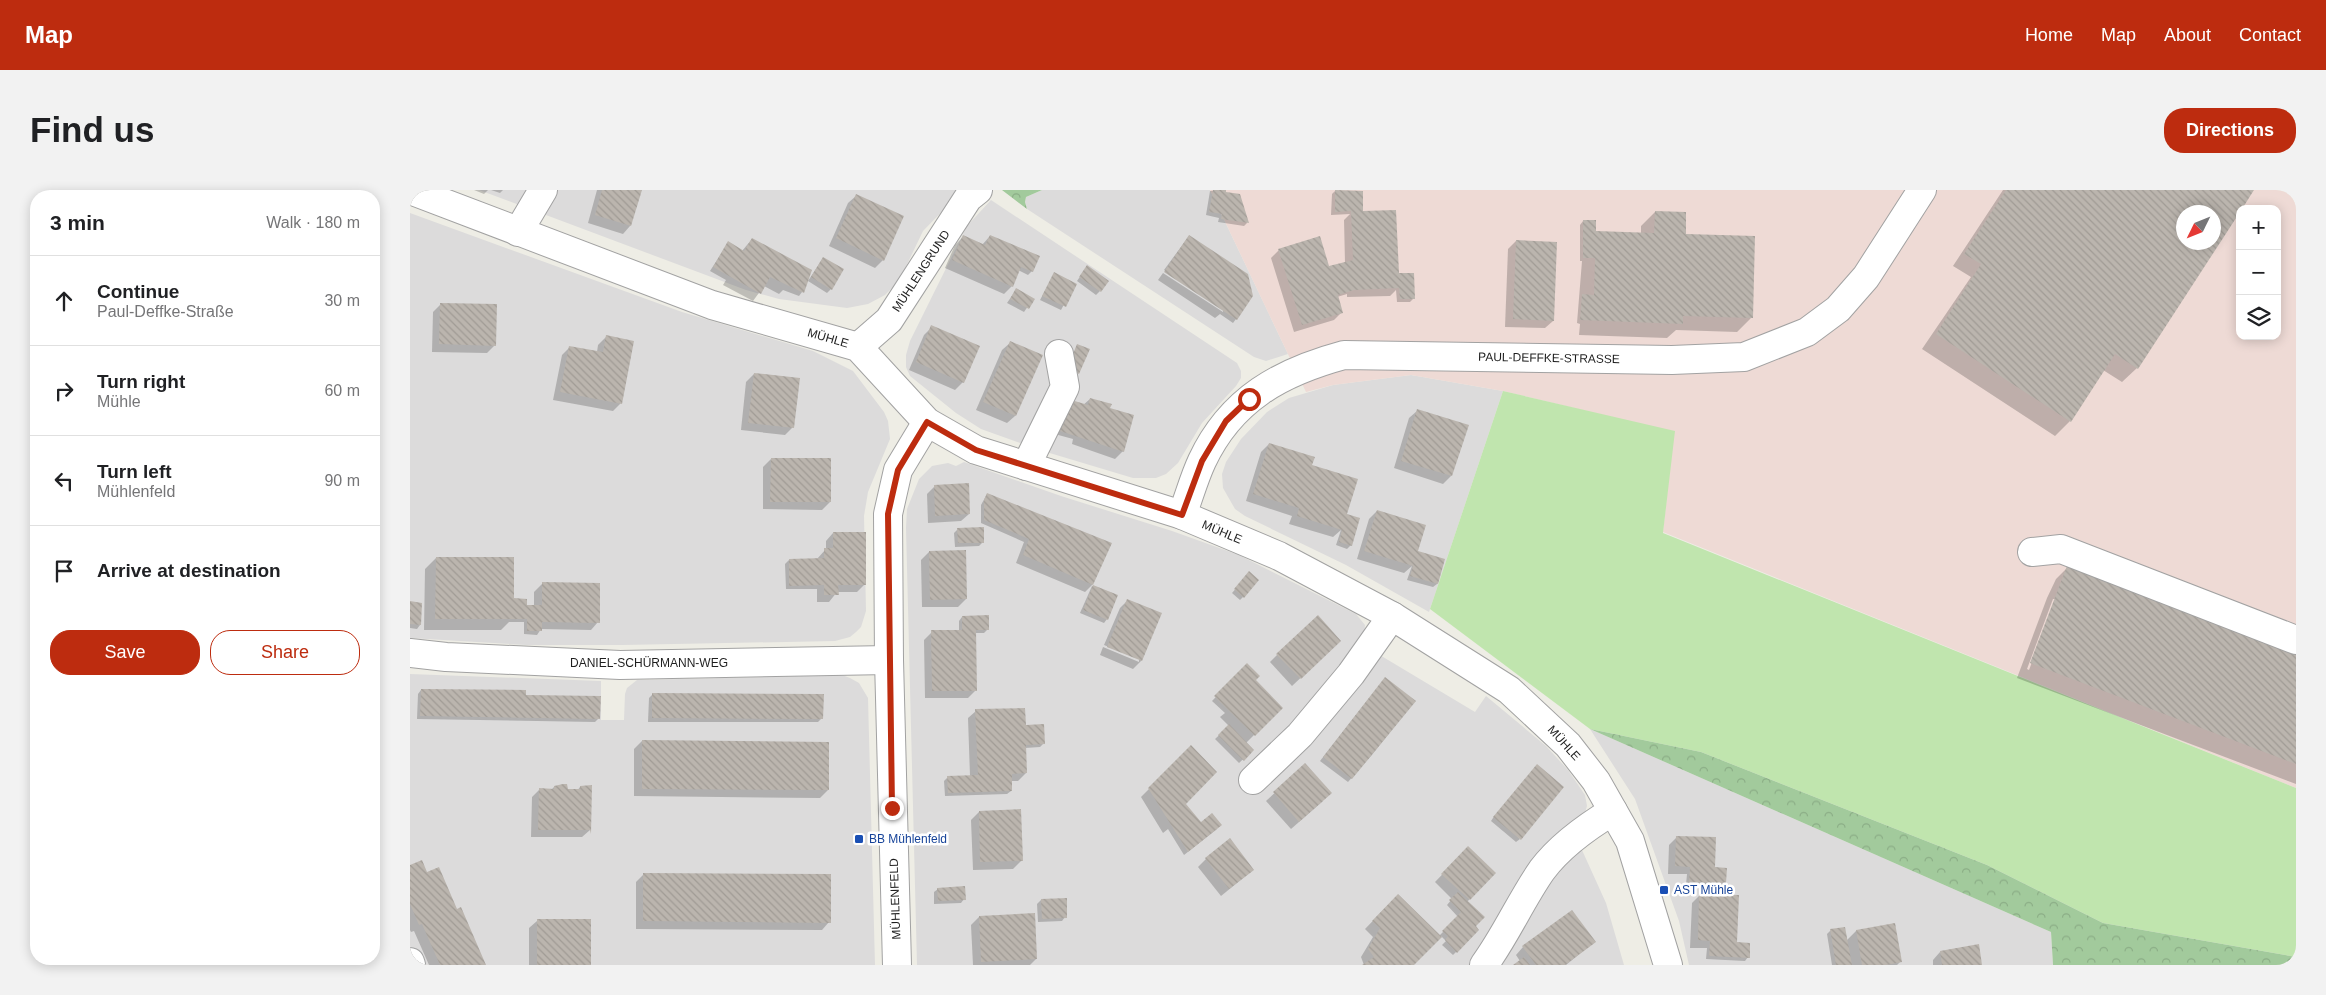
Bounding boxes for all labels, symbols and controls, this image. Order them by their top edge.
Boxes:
text: Map [25,21,73,48]
text: Home [2025,25,2073,45]
text: Map [2101,25,2136,45]
text: About [2164,25,2211,45]
text: Contact [2239,25,2301,45]
button: Directions [2164,108,2296,153]
text: Find us [30,110,154,149]
north arrow [2176,205,2221,250]
map controls [2236,205,2281,340]
button: + [2236,205,2281,250]
text: 3 min [50,211,105,234]
text: Walk · 180 m [266,214,360,231]
street label: MÜHLENGRUND [889,227,953,315]
button: − [2236,250,2281,295]
text: Continue [97,281,179,302]
icon: ahead [50,287,78,315]
text: 30 m [324,292,360,309]
button: layers [2236,295,2281,340]
text: Paul-Deffke-Straße [97,303,234,320]
street label: MÜHLE [806,325,850,351]
street label: PAUL-DEFFKE-STRASSE [1478,350,1620,366]
text: Turn right [97,371,185,392]
icon: right [50,377,78,405]
text: 60 m [324,382,360,399]
route start [1238,388,1261,411]
text: Mühle [97,393,141,410]
text: Turn left [97,461,172,482]
icon: left [50,467,78,495]
text: 90 m [324,472,360,489]
text: Mühlenfeld [97,483,175,500]
street label: MÜHLE [1200,517,1244,547]
icon: arrive [50,557,78,585]
text: Arrive at destination [97,560,281,581]
button: Save [50,630,200,675]
button: Share [210,630,360,675]
street label: DANIEL-SCHÜRMANN-WEG [570,656,728,670]
street label: MÜHLE [1545,723,1583,763]
route end [881,797,904,820]
place label: BB Mühlenfeld [869,832,947,846]
marker: BB Mühlenfeld [853,833,865,845]
street label: MÜHLENFELD [887,858,903,940]
place label: AST Mühle [1674,883,1733,897]
marker: AST Mühle [1658,884,1670,896]

